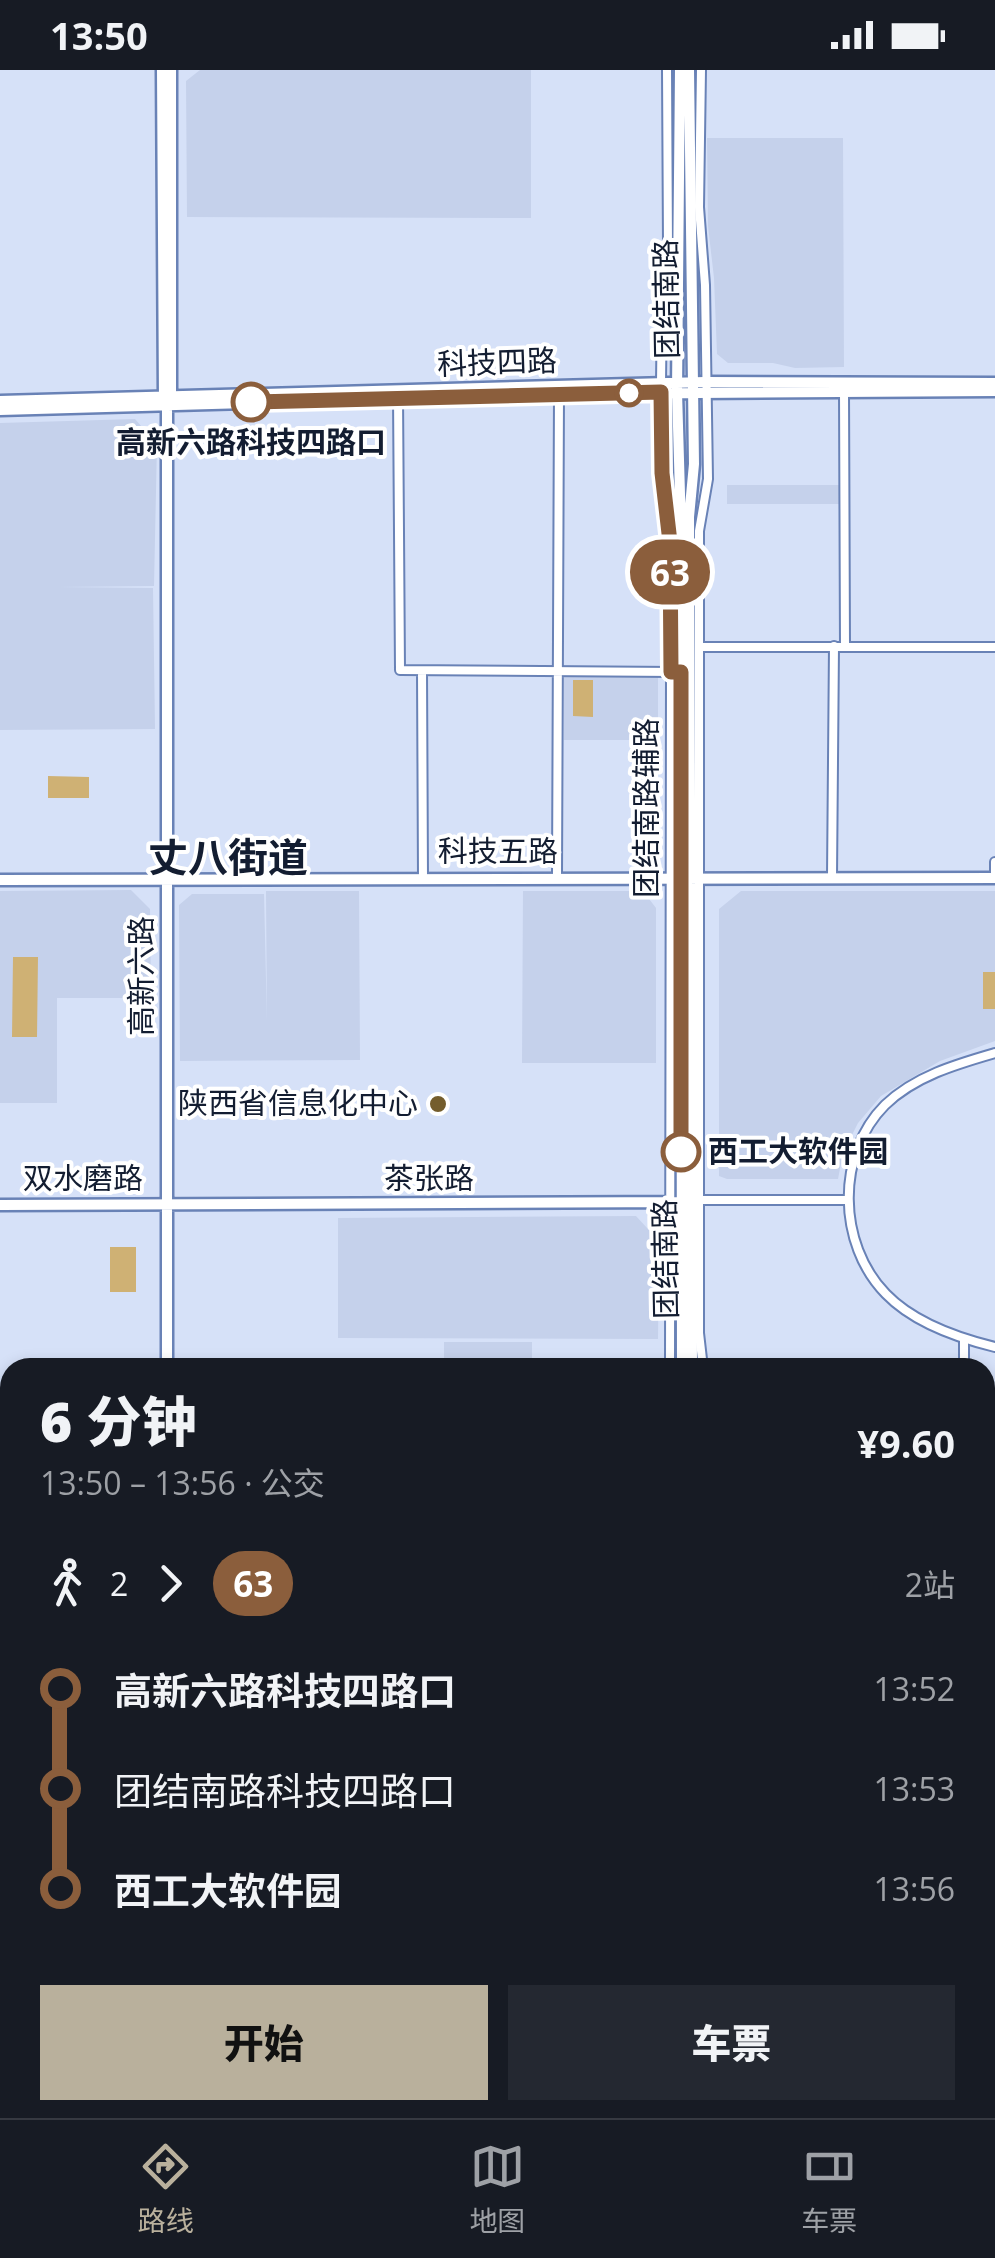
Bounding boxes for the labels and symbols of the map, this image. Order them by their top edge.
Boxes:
street label: 团结南路 [644,239,687,359]
street label: 科技四路 [436,339,558,384]
unlabelled marker [616,380,642,406]
marker: 高新六路科技四路口 [232,383,270,421]
place label: 高新六路科技四路口 [116,421,386,462]
line badge: 63 [625,540,715,604]
street label: 团结南路辅路 [625,718,666,898]
district label: 丈八街道 [148,829,308,884]
street label: 科技五路 [438,830,558,871]
street label: 高新六路 [120,916,161,1036]
place label: 陕西省信息化中心 [178,1082,418,1123]
marker: 陕西省信息化中心 [427,1093,449,1115]
place label: 西工大软件园 [708,1130,888,1171]
marker: 西工大软件园 [662,1133,700,1171]
street label: 双水磨路 [23,1157,143,1198]
street label: 茶张路 [384,1157,474,1198]
street label: 团结南路 [643,1199,686,1319]

